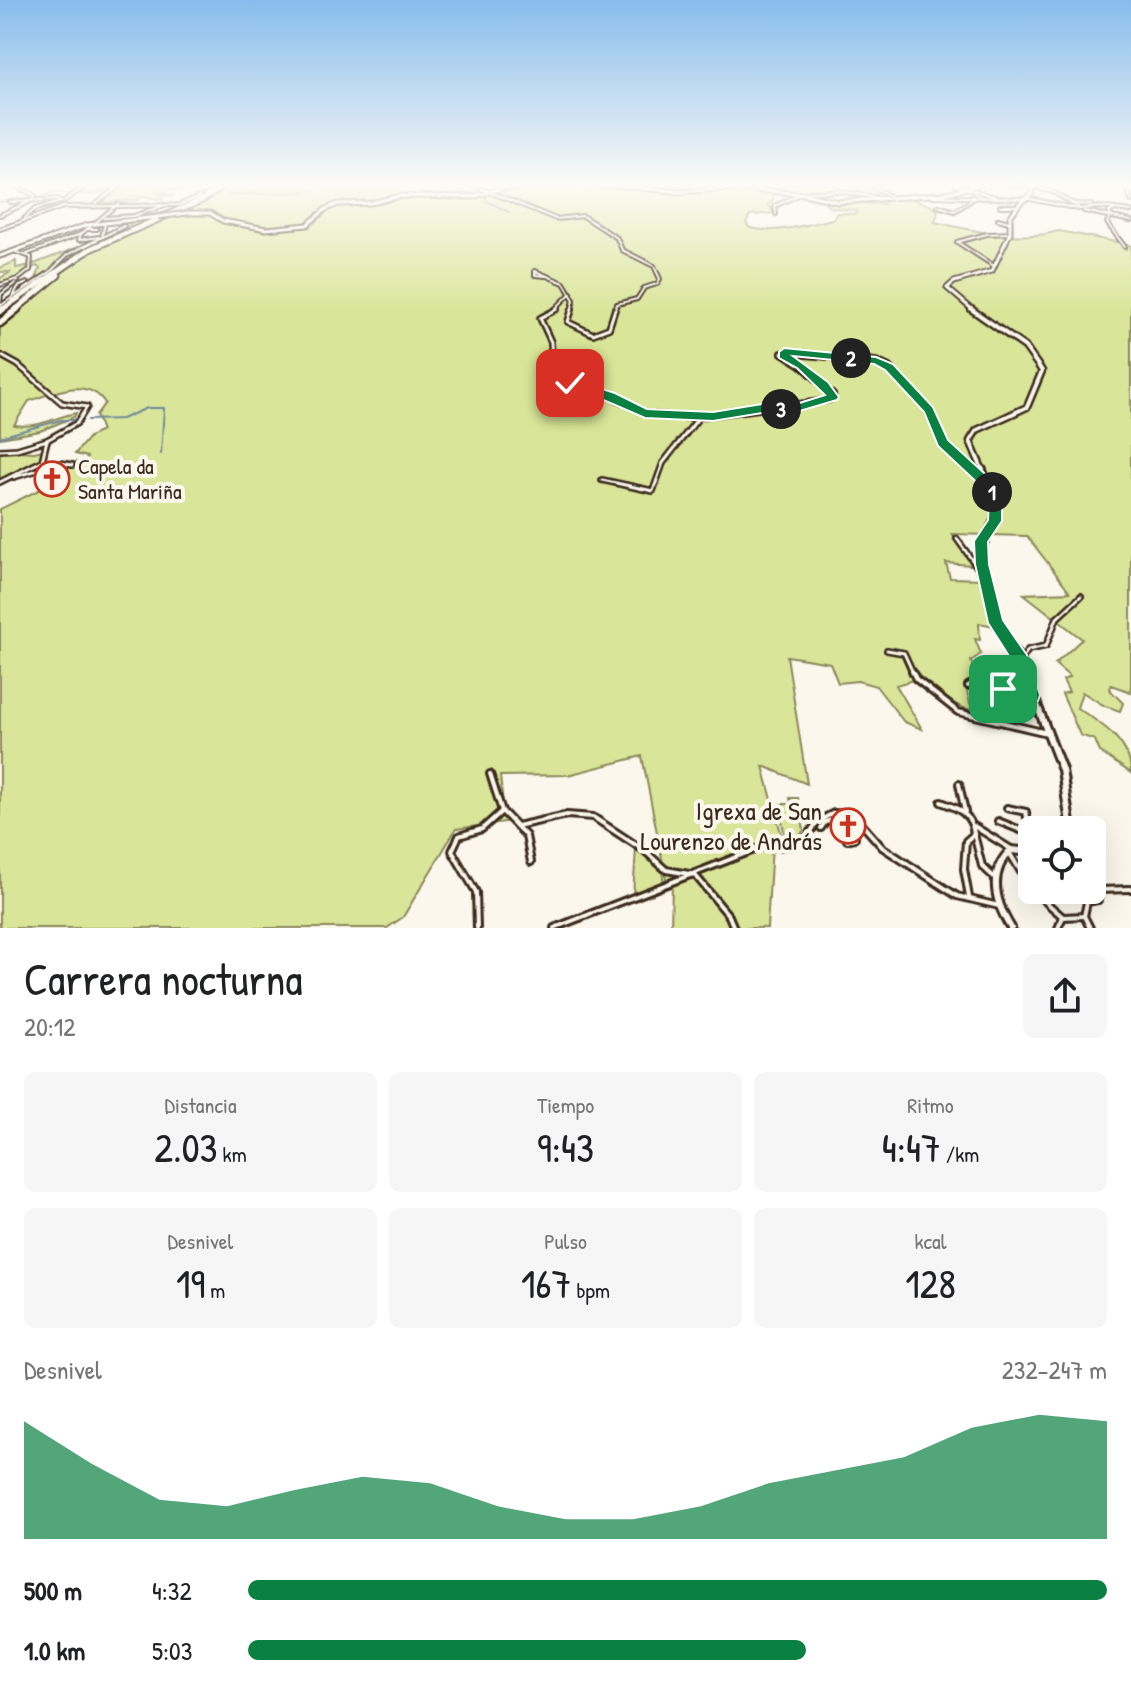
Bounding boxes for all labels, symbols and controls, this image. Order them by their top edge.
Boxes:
pin: 2 [831,338,871,378]
text: 2 [846,343,856,373]
pin [536,349,604,417]
icon: check [548,361,592,405]
pin: 3 [761,389,801,429]
text: 3 [776,394,786,424]
place label: Capela da Santa Mariña [78,451,182,506]
church icon: Capela da Santa Mariña [33,460,71,498]
pin: 1 [972,472,1012,512]
text: 1 [988,477,996,507]
pin [969,655,1037,723]
icon: arrive [981,667,1025,711]
place label: Igrexa de San Lourenzo de András [640,793,822,858]
church icon: Igrexa de San Lourenzo de András [829,807,867,845]
map controls [1018,816,1106,904]
button: locate [1018,816,1106,904]
text: Carrera nocturna [24,949,303,1009]
button: share [1023,954,1107,1038]
text: 20:12 [24,1009,75,1044]
text: Distancia [164,1090,237,1120]
text: Tiempo [537,1090,594,1120]
text: Ritmo [907,1090,954,1120]
text: 2.03 [154,1120,217,1174]
text: 9:43 [537,1120,594,1174]
text: 4:47 [882,1120,941,1174]
text: km [217,1139,247,1169]
text: /km [941,1139,979,1169]
text: Desnivel [168,1226,233,1256]
text: Pulso [544,1226,587,1256]
text: kcal [914,1226,947,1256]
text: 19 [176,1256,205,1310]
text: 167 [521,1256,571,1310]
text: 128 [905,1256,956,1310]
text: m [205,1275,225,1305]
text: bpm [571,1275,610,1305]
text: Desnivel [24,1352,102,1387]
text: 232–247 m [1002,1352,1107,1387]
text: 500 m [24,1573,82,1608]
text: 4:32 [152,1573,192,1608]
text: 1.0 km [24,1633,85,1668]
text: 5:03 [152,1633,192,1668]

